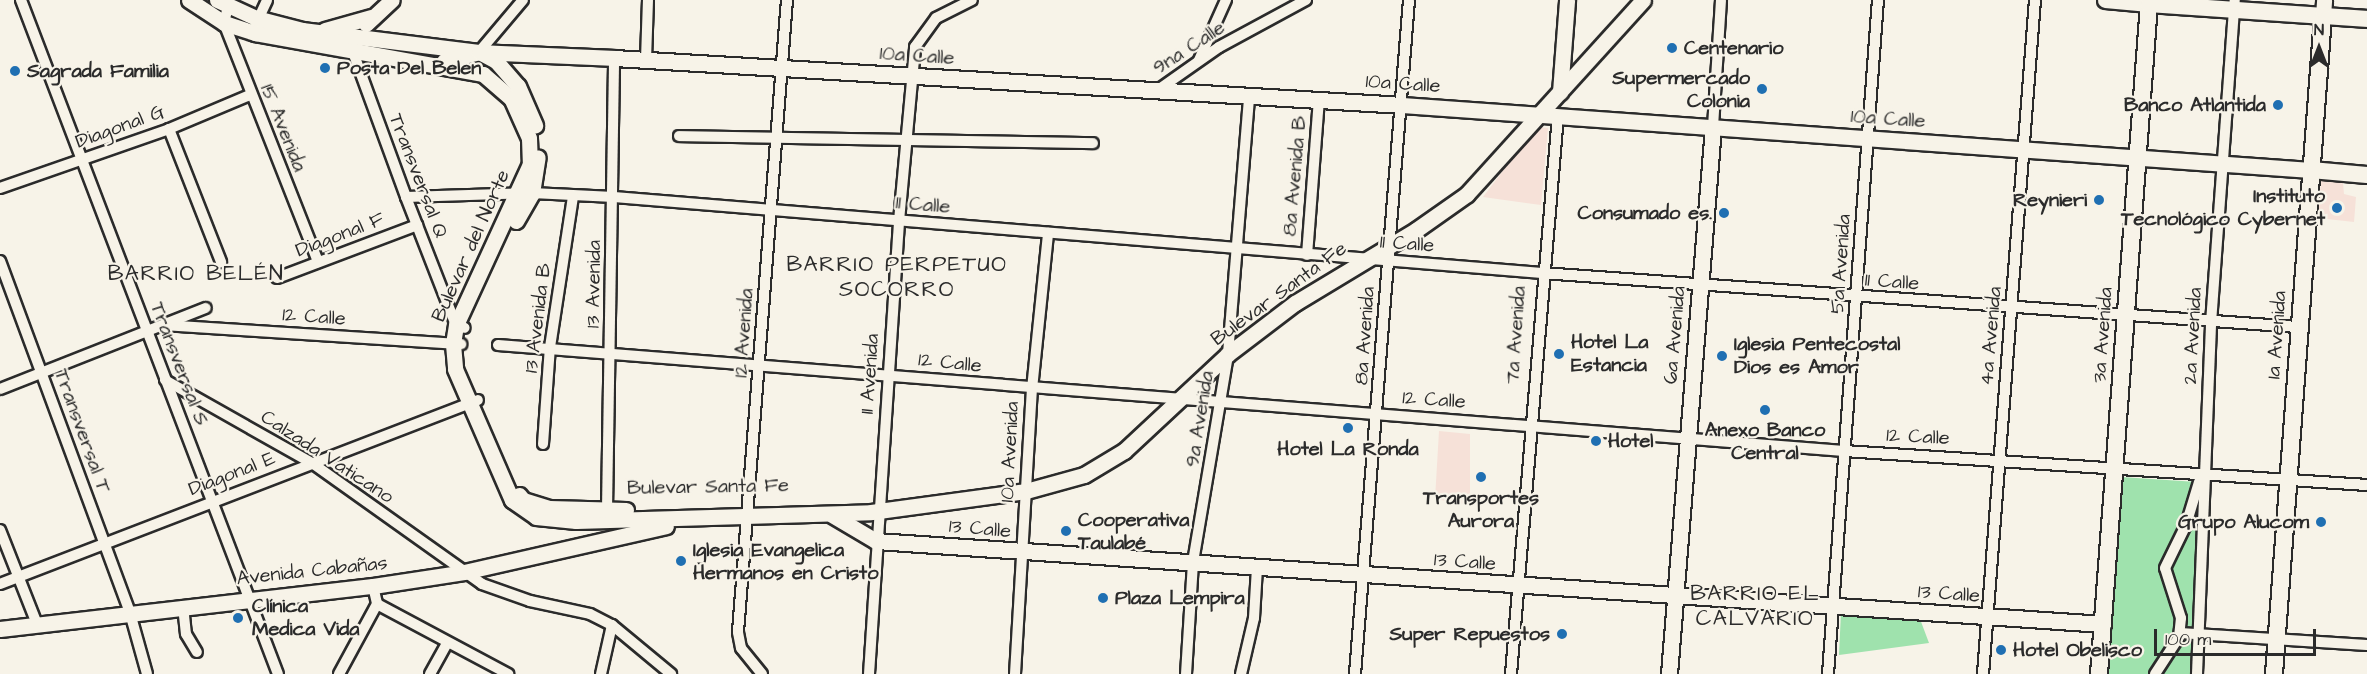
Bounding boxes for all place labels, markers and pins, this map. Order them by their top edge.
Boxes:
place label: Centenario [1684,36,1783,60]
marker: Centenario [1665,41,1679,55]
place label: Posta Del Belen [337,56,481,80]
place label: Sagrada Familia [27,59,169,83]
marker: Posta Del Belen [318,61,332,75]
marker: Sagrada Familia [8,64,22,78]
place label: Supermercado Colonia [1612,66,1750,113]
marker: Supermercado Colonia [1755,82,1769,96]
place label: Banco Atlantida [2124,93,2266,117]
marker: Banco Atlantida [2271,98,2285,112]
place label: Instituto Tecnológico Cybernet [2121,184,2325,231]
place label: Reynieri [2013,188,2087,212]
marker: Reynieri [2092,193,2106,207]
place label: Consumado es. [1577,201,1712,225]
marker: Instituto Tecnológico Cybernet [2330,201,2344,215]
marker: Consumado es. [1717,206,1731,220]
place label: Hotel La Estancia [1571,330,1648,377]
place label: Iglesia Pentecostal Dios es Amor [1734,332,1900,379]
marker: Hotel La Estancia [1552,347,1566,361]
marker: Iglesia Pentecostal Dios es Amor [1715,349,1729,363]
marker: Anexo Banco Central [1758,403,1772,417]
place label: Anexo Banco Central [1705,419,1825,466]
marker: Hotel La Ronda [1341,421,1355,435]
place label: Hotel [1608,429,1653,453]
marker: Hotel [1589,434,1603,448]
place label: Hotel La Ronda [1277,437,1419,461]
marker: Transportes Aurora [1474,470,1488,484]
place label: Transportes Aurora [1423,486,1539,533]
place label: Cooperativa Taulabé [1078,508,1189,555]
place label: Grupo Alucom [2178,510,2309,534]
marker: Grupo Alucom [2314,515,2328,529]
marker: Cooperativa Taulabé [1059,524,1073,538]
place label: Iglesia Evangelica Hermanos en Cristo [693,538,878,585]
marker: Iglesia Evangelica Hermanos en Cristo [674,554,688,568]
place label: Plaza Lempira [1115,586,1245,610]
marker: Plaza Lempira [1096,591,1110,605]
place label: Clínica Medica Vida [252,594,359,641]
marker: Clínica Medica Vida [229,609,247,627]
place label: Super Repuestos [1389,622,1550,646]
marker: Super Repuestos [1555,627,1569,641]
place label: Hotel Obelisco [2013,638,2142,662]
marker: Hotel Obelisco [1994,643,2008,657]

